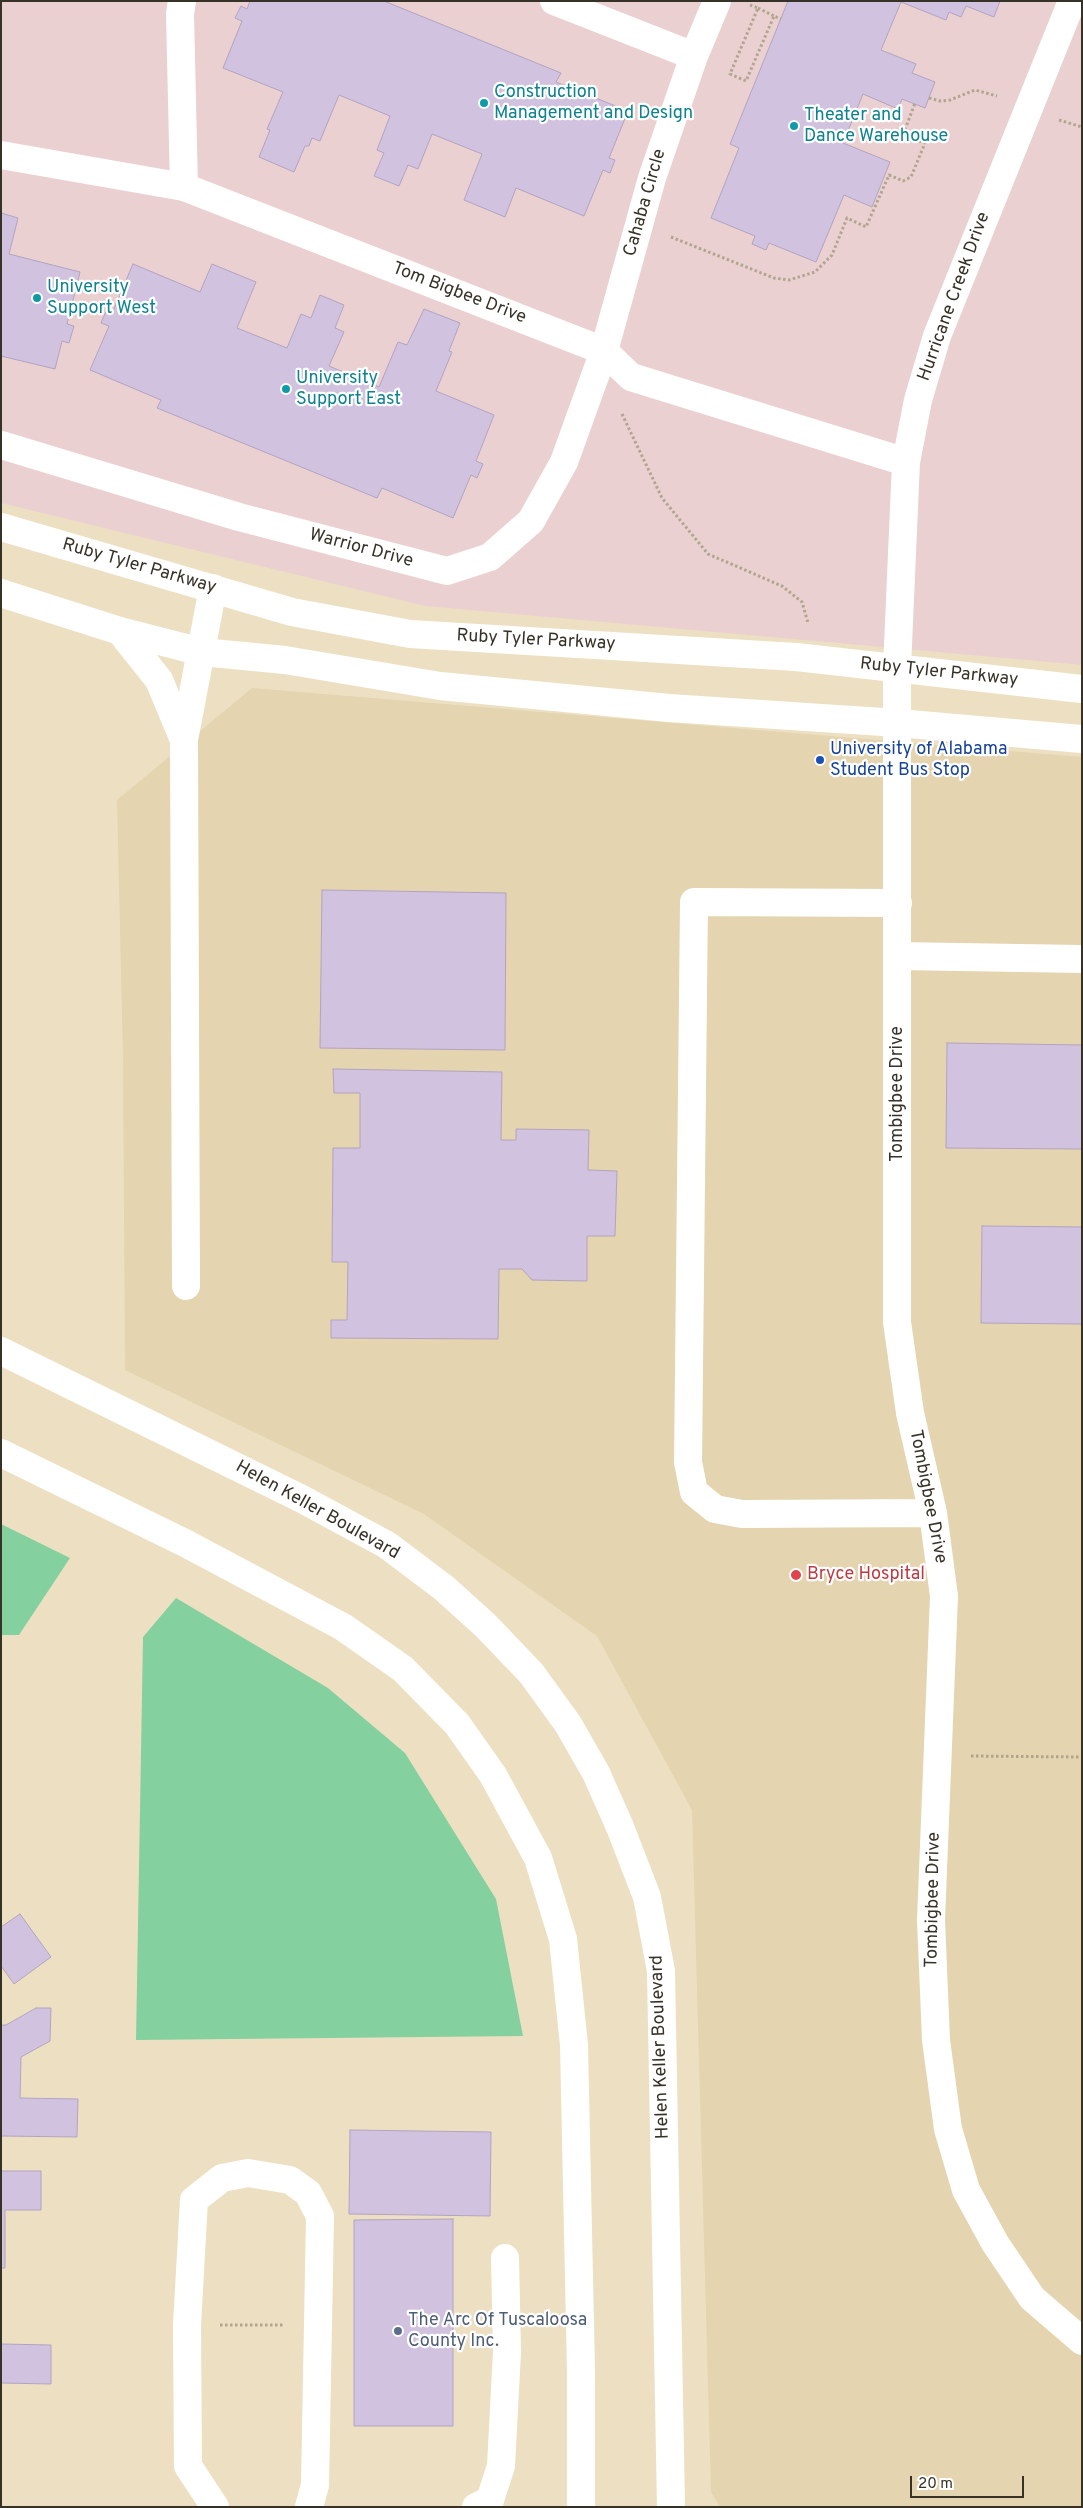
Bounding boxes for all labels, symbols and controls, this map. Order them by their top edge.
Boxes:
place label: Construction Management and Design [494,82,693,125]
marker: Construction Management and Design [478,97,490,109]
place label: Theater and Dance Warehouse [804,105,948,148]
marker: Theater and Dance Warehouse [788,120,800,132]
street label: Cahaba Circle [620,147,672,259]
street label: Hurricane Creek Drive [914,209,996,385]
street label: Tom Bigbee Drive [389,259,529,329]
place label: University Support West [47,277,156,320]
marker: University Support West [31,292,43,304]
place label: University Support East [296,368,401,410]
marker: University Support East [280,383,292,395]
street label: Warrior Drive [307,525,415,573]
street label: Ruby Tyler Parkway [59,535,219,599]
street label: Ruby Tyler Parkway [456,626,616,656]
street label: Ruby Tyler Parkway [859,654,1019,692]
place label: University of Alabama Student Bus Stop [830,739,1008,782]
marker: University of Alabama Student Bus Stop [814,754,826,766]
street label: Tombigbee Drive [887,1026,909,1162]
street label: Tombigbee Drive [903,1428,951,1566]
street label: Helen Keller Boulevard [231,1457,403,1565]
place label: Bryce Hospital [807,1564,925,1586]
marker: Bryce Hospital [789,1568,803,1582]
street label: Tombigbee Drive [922,1832,946,1968]
street label: Helen Keller Boulevard [647,1955,675,2139]
place label: The Arc Of Tuscaloosa County Inc. [408,2310,587,2352]
marker: The Arc Of Tuscaloosa County Inc. [392,2325,404,2337]
scale bar [913,2466,1027,2498]
text: 20 m [918,2475,953,2494]

